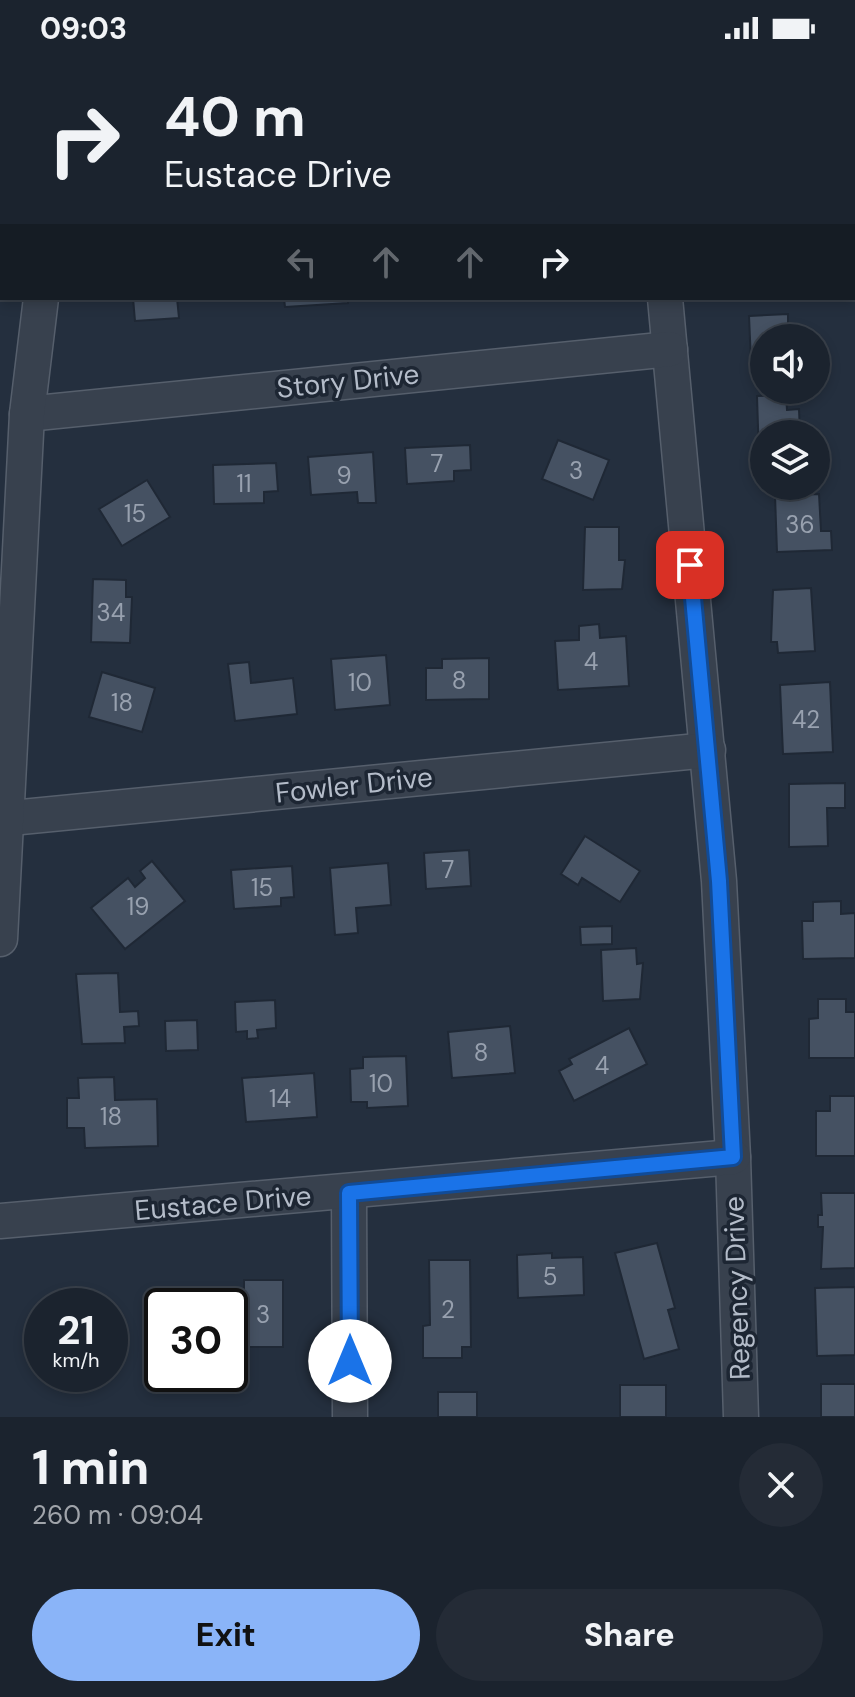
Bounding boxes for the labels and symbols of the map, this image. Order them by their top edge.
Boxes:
street label: Story Drive [275,355,421,407]
house number: 7 [431,448,443,479]
house number: 3 [569,455,583,486]
house number: 9 [336,460,352,491]
house number: 11 [237,468,251,499]
house number: 15 [124,498,146,529]
house number: 36 [785,509,815,540]
pin [656,531,724,599]
house number: 34 [97,597,125,628]
house number: 4 [584,646,598,677]
house number: 8 [452,665,466,696]
house number: 10 [348,667,372,698]
house number: 18 [111,687,133,718]
house number: 42 [792,704,820,735]
street label: Fowler Drive [273,758,435,812]
house number: 7 [442,854,454,885]
house number: 15 [251,872,273,903]
house number: 19 [127,891,149,922]
house number: 8 [474,1037,488,1068]
house number: 4 [595,1050,609,1081]
house number: 10 [369,1068,393,1099]
house number: 14 [269,1083,291,1114]
house number: 18 [100,1101,122,1132]
street label: Eustace Drive [133,1177,313,1229]
street label: Regency Drive [715,1195,759,1381]
house number: 5 [543,1261,557,1292]
speed limit sign: 30 [144,1288,248,1392]
house number: 2 [441,1294,455,1325]
house number: 3 [256,1299,270,1330]
position arrow [308,1319,392,1403]

